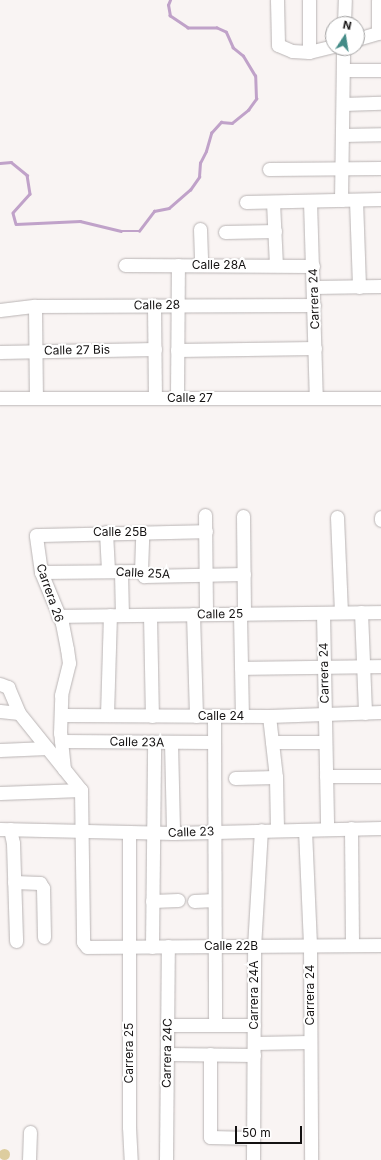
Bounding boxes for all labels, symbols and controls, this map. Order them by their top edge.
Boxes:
north arrow [325,16,365,56]
text: N [342,18,353,33]
street label: Calle 28A [192,258,246,272]
street label: Carrera 24 [306,268,322,330]
street label: Calle 28 [134,297,180,313]
street label: Calle 27 Bis [44,342,110,358]
street label: Calle 27 [167,391,213,405]
street label: Calle 25B [93,525,147,539]
street label: Carrera 26 [33,562,67,624]
street label: Calle 25A [115,564,171,582]
street label: Calle 25 [197,606,243,622]
street label: Carrera 24 [316,642,332,704]
street label: Calle 24 [198,709,244,723]
street label: Calle 23A [110,734,164,750]
street label: Calle 23 [168,824,214,840]
street label: Calle 22B [204,939,258,953]
street label: Carrera 24A [247,960,261,1030]
street label: Carrera 24 [303,964,317,1026]
street label: Carrera 24C [159,1018,175,1088]
street label: Carrera 25 [122,1023,136,1083]
scale bar [237,1118,304,1144]
text: 50 m [242,1125,271,1140]

